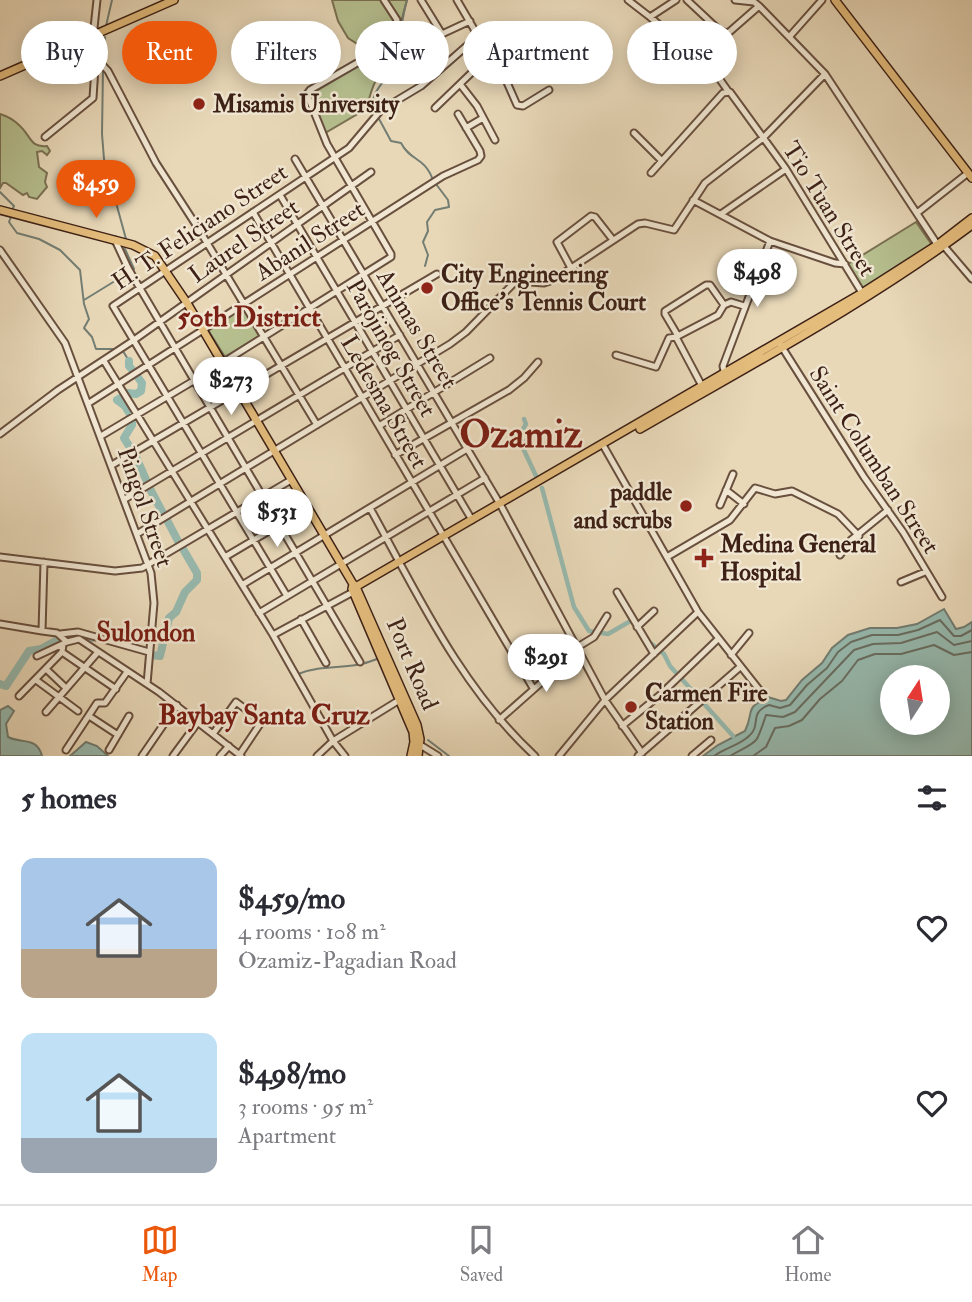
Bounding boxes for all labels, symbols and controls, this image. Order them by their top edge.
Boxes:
chip: Buy [21,21,108,84]
chip: Rent [122,21,217,84]
chip: Filters [231,21,341,84]
chip: New [355,21,449,84]
chip: Apartment [463,21,613,84]
chip: House [627,21,737,84]
place label: Misamis University [212,89,401,120]
marker: Misamis University [191,96,207,112]
street label: Tio Tuan Street [775,136,883,282]
street label: H. T. Feliciano Street [106,157,294,297]
pin: $459 [55,160,137,220]
text: $459 [72,168,120,197]
street label: Laurel Street [183,192,305,290]
street label: Abanil Street [248,194,371,289]
pin: $498 [716,250,798,309]
text: $498 [733,257,781,286]
place label: City Engineering Office's Tennis Court [441,259,646,318]
street label: Animas Street [369,263,465,394]
street label: Parojinog Street [339,273,443,423]
marker: City Engineering Office's Tennis Court [419,280,435,296]
district label: 50th District [177,300,321,335]
street label: Ledesma Street [333,330,435,474]
pin: $273 [190,358,272,417]
street label: Saint Columban Street [802,360,946,560]
text: $273 [209,365,253,394]
district label: Ozamiz [460,411,583,459]
street label: Pingol Street [110,443,180,571]
place label: paddle and scrubs [574,477,672,536]
pin: $531 [236,490,318,549]
text: $531 [257,497,297,526]
marker: paddle and scrubs [678,498,694,514]
place label: Medina General Hospital [719,529,877,588]
marker: Medina General Hospital [694,548,714,568]
street label: Port Road [379,613,445,715]
district label: Sulondon [97,617,196,649]
pin: $291 [505,634,587,694]
text: $291 [524,642,568,671]
north arrow [880,665,950,735]
map controls [880,665,950,735]
place label: Carmen Fire Station [645,678,767,737]
district label: Baybay Santa Cruz [158,698,370,733]
marker: Carmen Fire Station [623,699,639,715]
icon: filters [913,779,951,817]
text: 5 homes [21,780,117,817]
text: $459/mo [238,880,345,917]
icon: home [77,886,161,970]
icon: heart [913,909,951,947]
text: 4 rooms · 108 m² [238,917,386,946]
text: Ozamiz-Pagadian Road [238,946,457,975]
text: $498/mo [238,1055,346,1092]
icon: home [77,1061,161,1145]
icon: heart [913,1084,951,1122]
text: 3 rooms · 95 m² [238,1092,373,1121]
text: Apartment [238,1121,336,1150]
tab: Map [141,1221,179,1287]
tab: Saved [460,1221,503,1287]
tab: Home [784,1221,831,1287]

